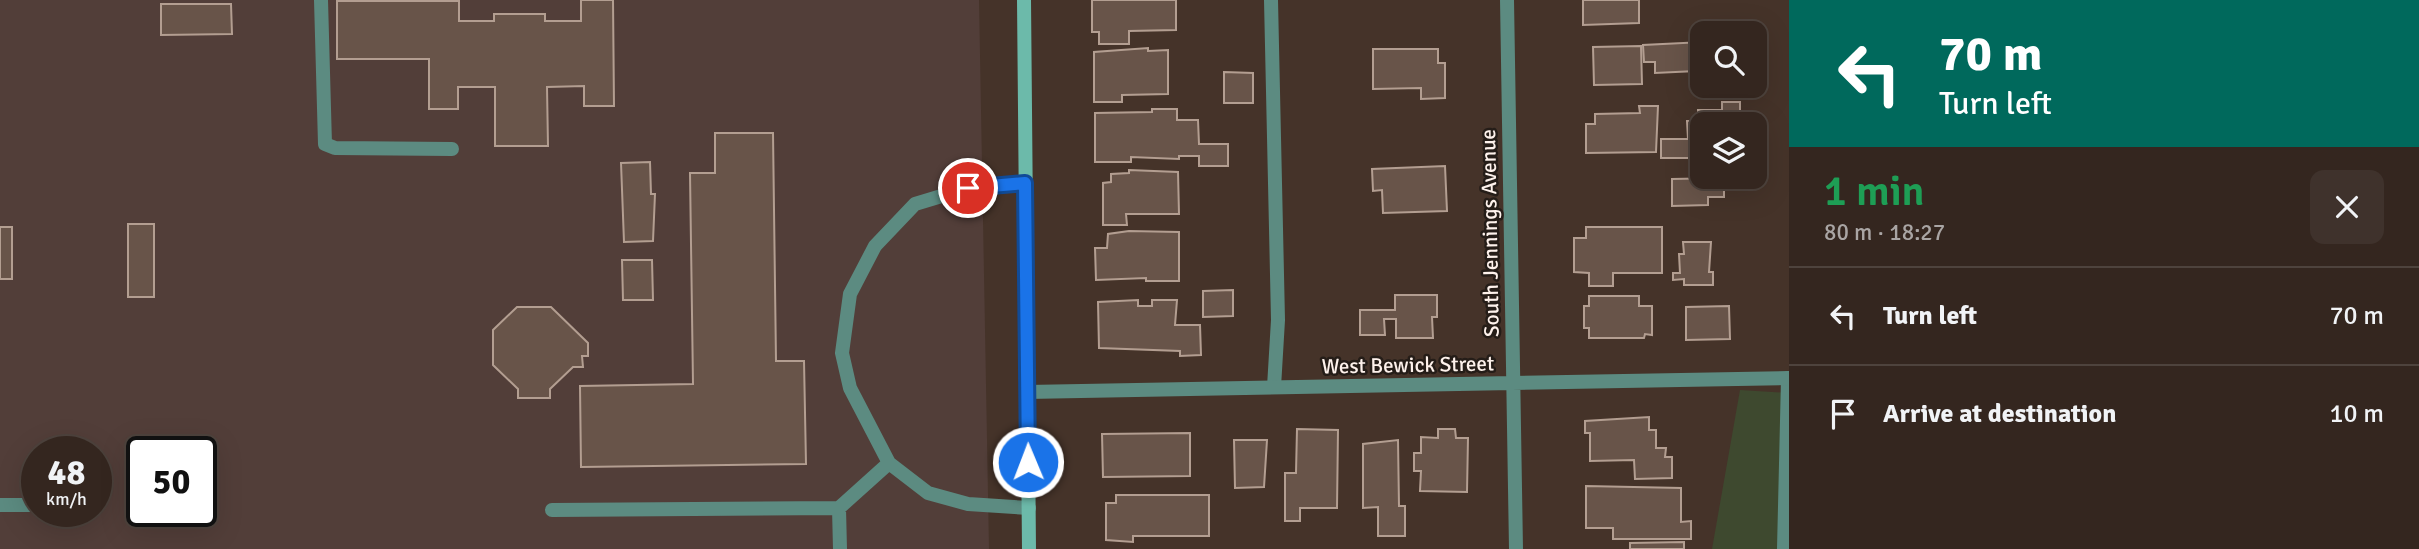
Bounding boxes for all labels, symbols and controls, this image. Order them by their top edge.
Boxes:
map controls [1690,21,1767,189]
button: search [1690,21,1767,98]
text: 70 m [1939,24,2042,84]
icon: left [1824,28,1915,119]
text: Turn left [1939,84,2052,123]
button: layers [1690,112,1767,189]
street label: South Jennings Avenue [1475,129,1505,337]
pin [938,158,998,218]
text: 1 min [1824,166,1925,217]
icon: arrive [949,169,987,207]
button: close [2310,170,2384,244]
text: 80 m · 18:27 [1824,218,1945,247]
icon: left [1824,297,1862,335]
text: Turn left [1883,300,1977,332]
text: 70 m [2329,300,2384,332]
street label: West Bewick Street [1322,350,1494,380]
icon: arrive [1824,395,1862,433]
text: Arrive at destination [1883,398,2116,430]
text: 10 m [2329,398,2384,430]
position arrow [991,425,1065,499]
speed limit sign: 50 [126,436,217,527]
text: 48 [48,451,85,494]
text: km/h [46,488,87,510]

